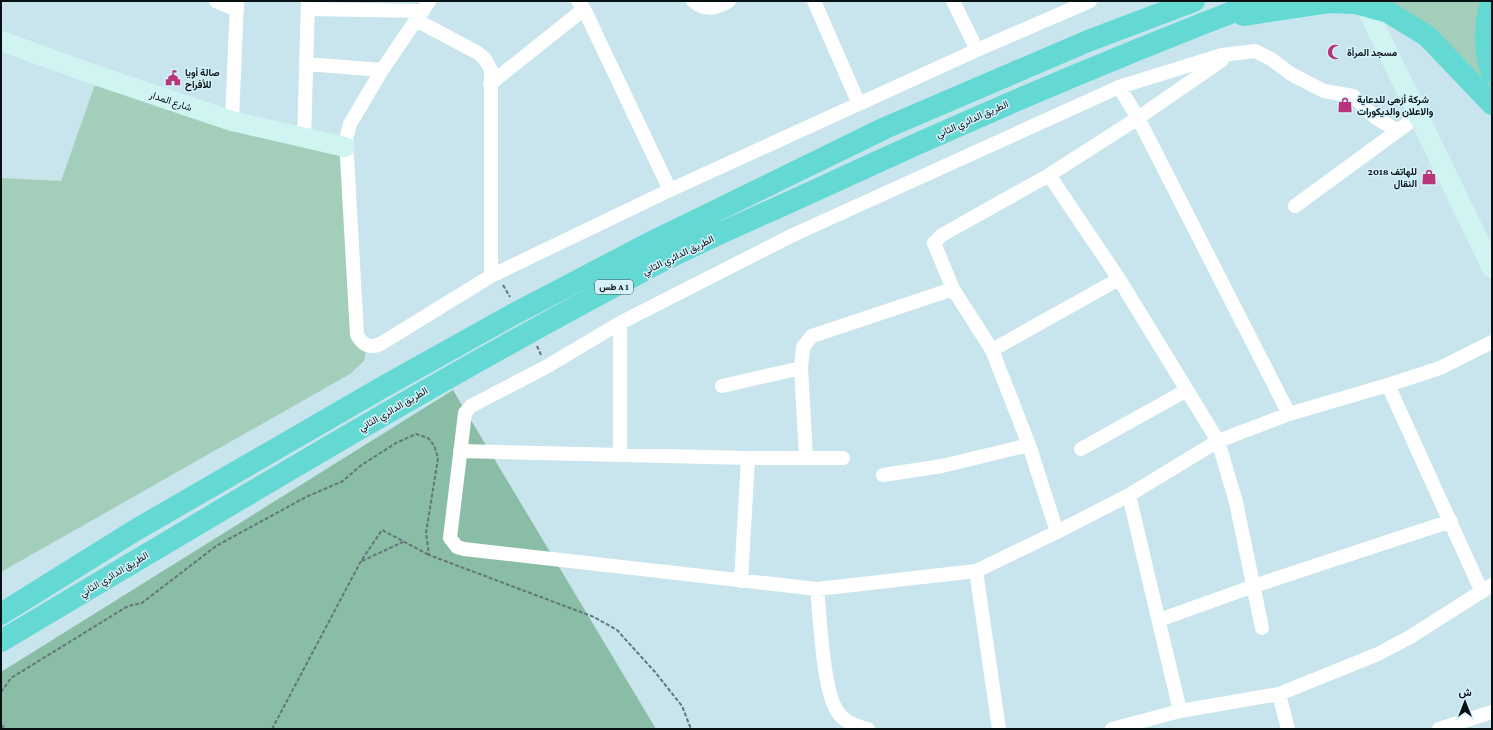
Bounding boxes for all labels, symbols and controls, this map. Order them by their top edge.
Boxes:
mosque icon: مسجد المرأة [1326,43,1344,61]
place label: مسجد المرأة [1347,47,1398,59]
place label: صالة أويا للأفراح [185,67,220,92]
public building icon: صالة أويا للأفراح [164,69,182,87]
street label: شارع المدار [147,89,194,114]
place label: شركة أزهى للدعاية والاعلان والديكورات [1357,94,1434,118]
shop icon: شركة أزهى للدعاية والاعلان والديكورات [1336,96,1354,114]
street label: الطريق الدائري الثاني [934,98,1011,143]
place label: 2018 للهاتف النقال [1368,166,1417,190]
shop icon: 2018 للهاتف النقال [1420,168,1438,186]
street label: الطريق الدائري الثاني [640,233,717,280]
road number: طس A 1 [595,280,633,294]
street label: الطريق الدائري الثاني [356,385,431,436]
street label: الطريق الدائري الثاني [78,549,152,601]
north arrow [1445,682,1485,722]
text: ش [1458,686,1472,699]

